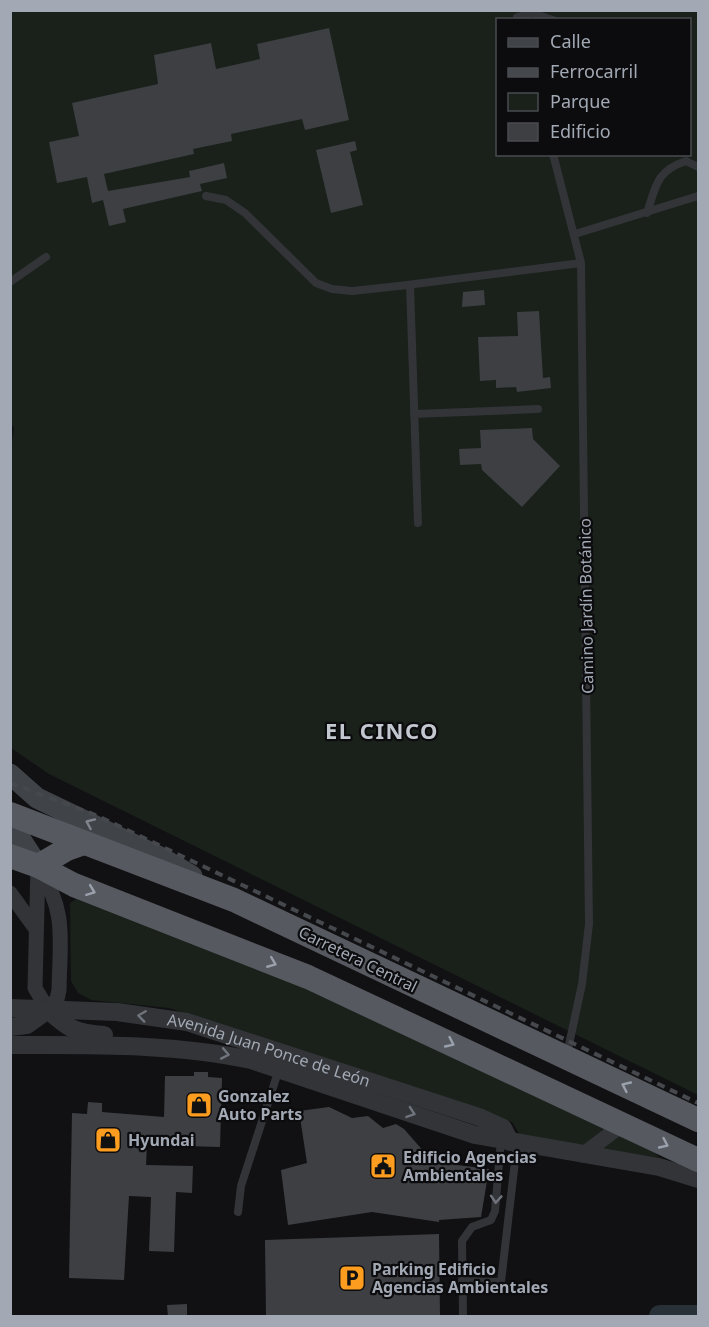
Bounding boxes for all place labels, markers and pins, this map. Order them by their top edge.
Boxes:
place label: Gonzalez Auto Parts [218,1085,302,1125]
shop icon: Gonzalez Auto Parts [184,1090,214,1120]
shop icon: Hyundai [93,1125,123,1155]
place label: Hyundai [128,1129,195,1151]
place label: Edificio Agencias Ambientales [403,1146,537,1186]
public building icon: Edificio Agencias Ambientales [368,1151,398,1181]
place label: Parking Edificio Agencias Ambientales [372,1258,548,1298]
parking icon: Parking Edificio Agencias Ambientales [337,1263,367,1293]

